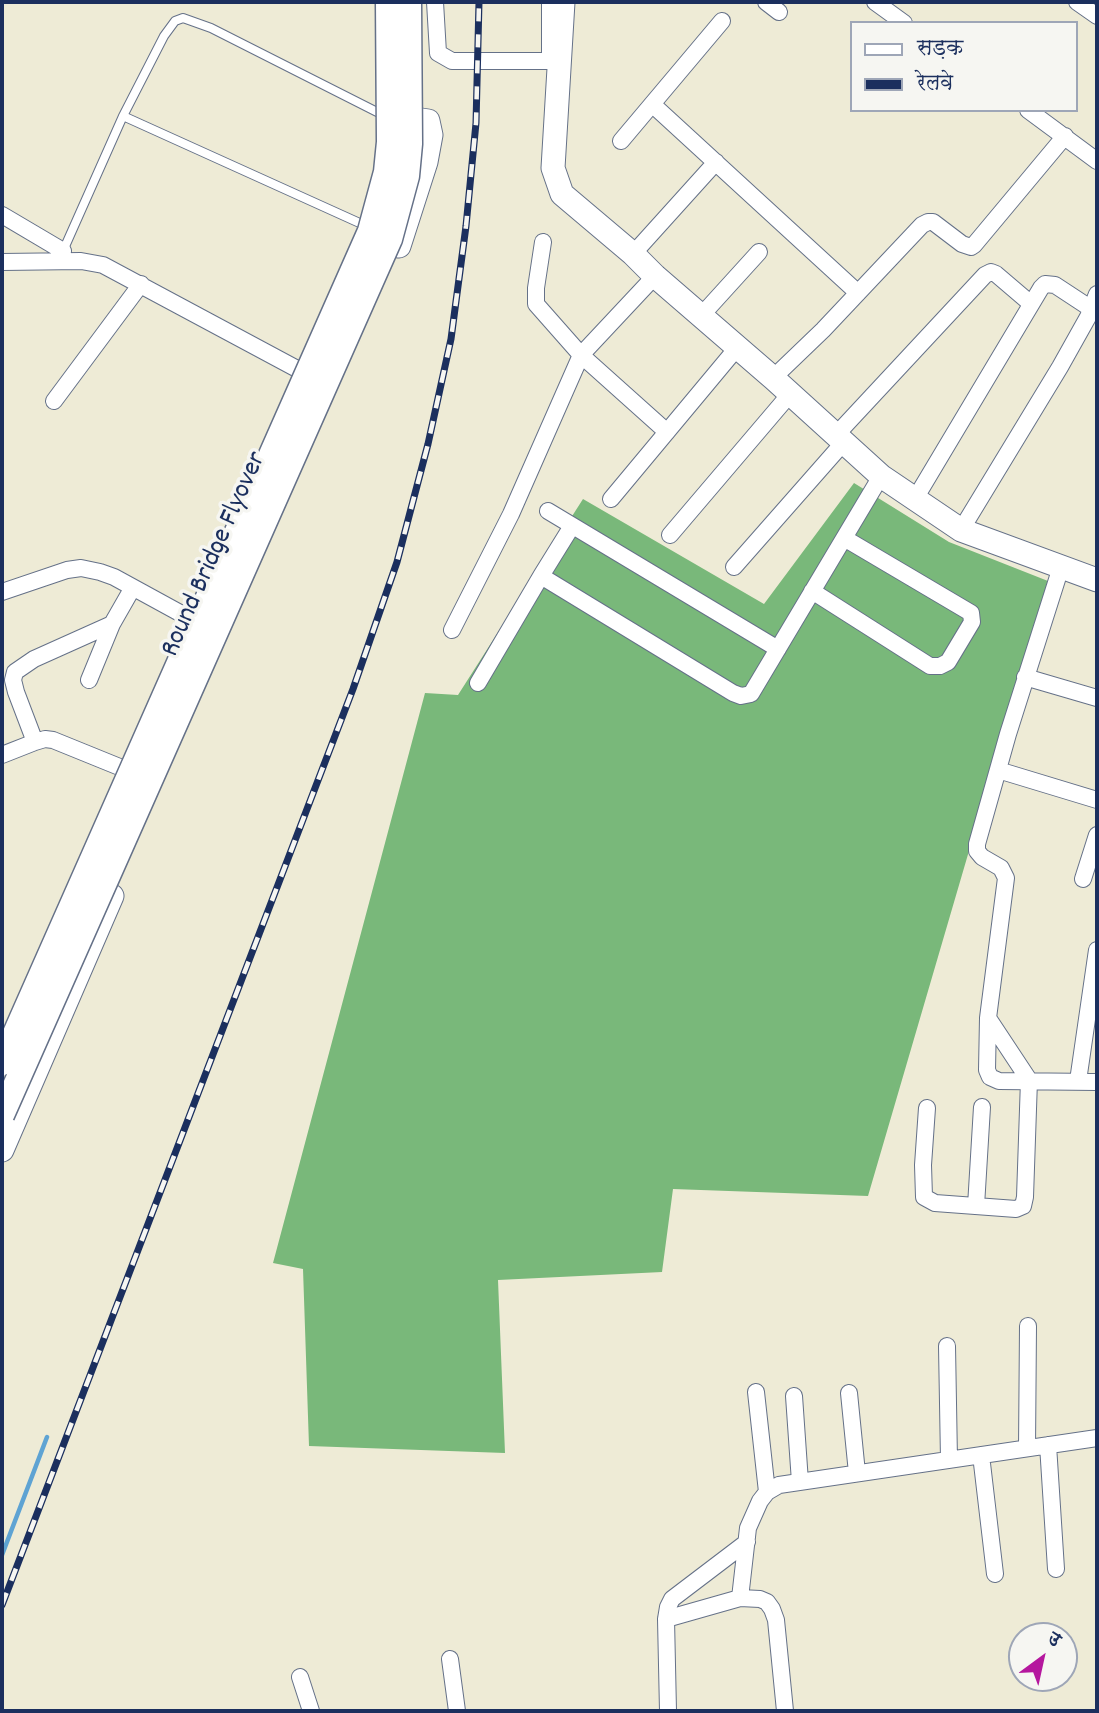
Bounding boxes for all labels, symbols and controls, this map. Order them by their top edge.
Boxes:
legend [850,21,1078,112]
text: सड़क [917,35,963,65]
text: रेलवे [917,70,953,100]
street label: Round Bridge Flyover [156,447,276,663]
north arrow [1008,1622,1078,1692]
text: उ [1042,1626,1065,1655]

